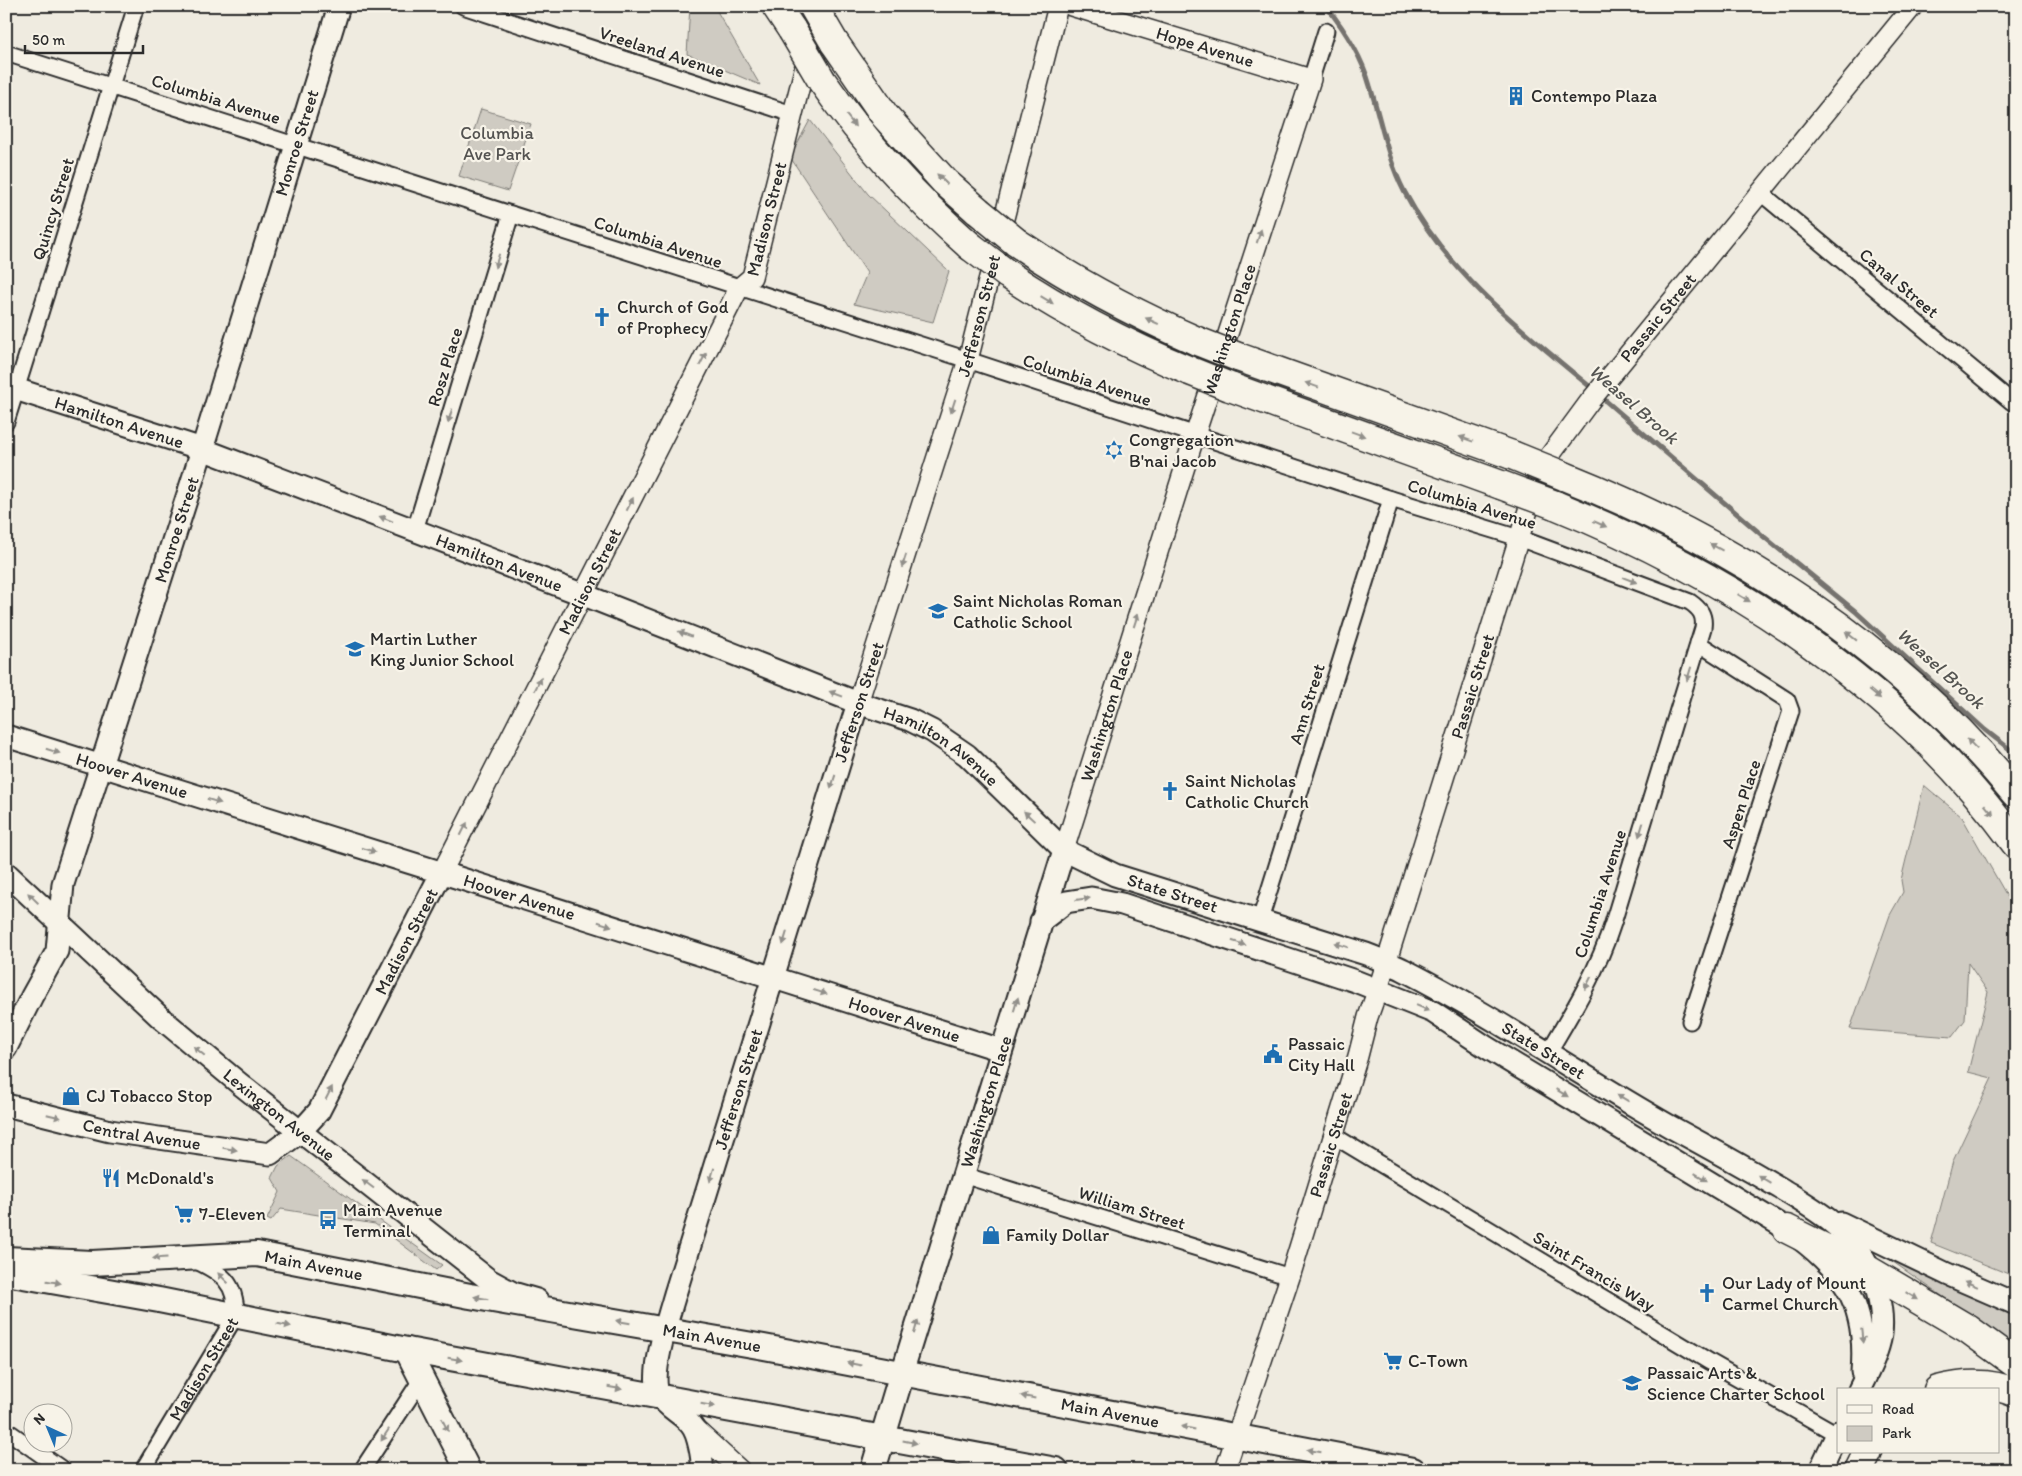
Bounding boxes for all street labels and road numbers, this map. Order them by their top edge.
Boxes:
street label: Vreeland Avenue [596,21,728,83]
street label: Hope Avenue [1153,22,1257,72]
street label: Columbia Avenue [149,69,283,129]
street label: Monroe Street [270,87,324,199]
street label: Quincy Street [27,155,79,263]
street label: Madison Street [742,159,792,279]
street label: Columbia Avenue [591,211,725,273]
street label: Canal Street [1855,243,1943,323]
street label: Jefferson Street [952,252,1005,379]
street label: Washington Place [1198,261,1261,398]
street label: Passaic Street [1615,268,1701,367]
street label: Rosz Place [423,325,467,409]
street label: Columbia Avenue [1020,349,1154,411]
street label: Hamilton Avenue [52,391,186,453]
street label: Monroe Street [149,474,204,585]
street label: Columbia Avenue [1405,474,1539,534]
street label: Madison Street [553,524,626,639]
street label: Hamilton Avenue [433,528,566,597]
street label: Passaic Street [1446,631,1499,741]
street label: Jefferson Street [829,639,889,765]
street label: Washington Place [1075,647,1138,784]
street label: Ann Street [1284,661,1330,747]
street label: Hamilton Avenue [881,701,1003,791]
street label: Hoover Avenue [73,748,191,803]
street label: Aspen Place [1716,757,1766,851]
street label: Columbia Avenue [1569,827,1631,961]
street label: Hoover Avenue [461,869,578,925]
street label: State Street [1125,869,1221,918]
street label: Madison Street [370,884,443,999]
street label: Hoover Avenue [846,991,963,1047]
street label: State Street [1498,1016,1589,1084]
street label: Jefferson Street [709,1026,768,1152]
street label: Washington Place [955,1033,1017,1170]
street label: Lexington Avenue [219,1064,340,1166]
street label: Passaic Street [1304,1089,1357,1200]
street label: Central Avenue [80,1114,202,1155]
street label: William Street [1076,1181,1188,1235]
street label: Saint Francis Way [1529,1226,1660,1316]
street label: Main Avenue [263,1245,365,1286]
street label: Madison Street [164,1313,243,1425]
street label: Main Avenue [661,1319,763,1357]
street label: Main Avenue [1059,1392,1161,1433]

